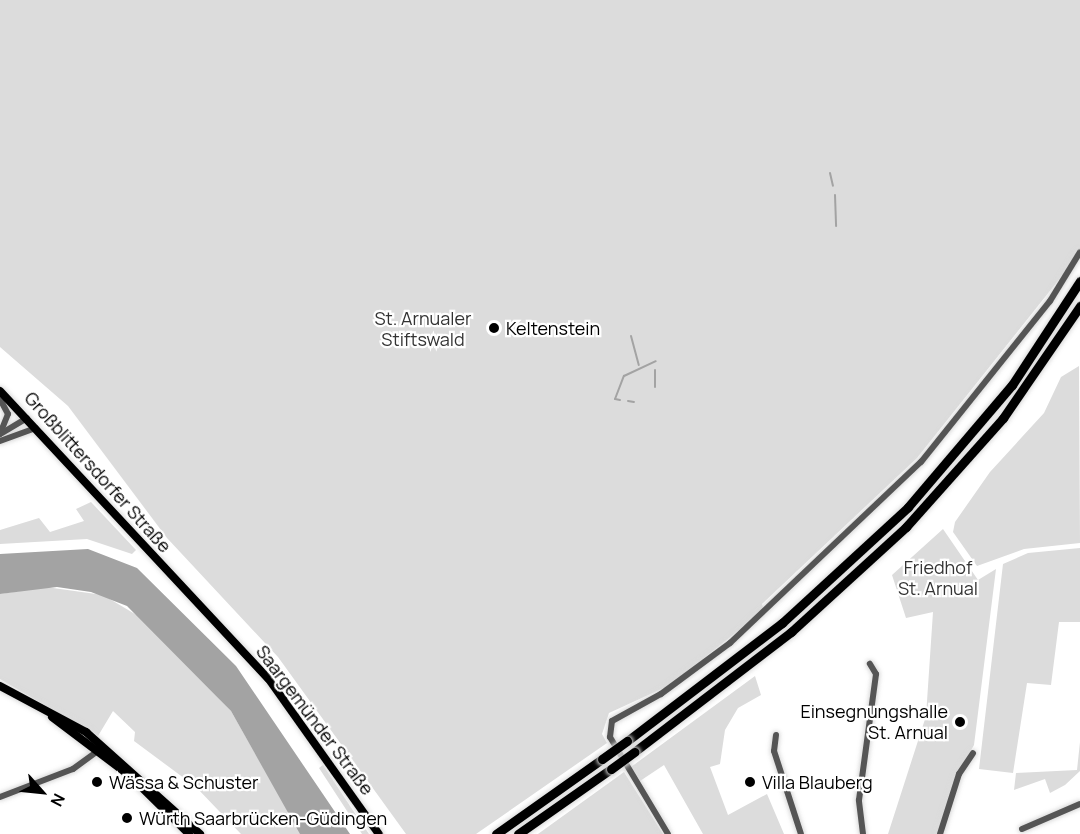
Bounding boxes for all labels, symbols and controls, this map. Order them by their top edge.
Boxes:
park label: St. Arnualer Stiftswald [375,308,471,350]
place label: Keltenstein [506,317,600,339]
marker: Keltenstein [487,321,501,335]
street label: Großblittersdorfer Straße [20,387,176,557]
park label: Friedhof St. Arnual [898,557,978,600]
street label: Saargemünder Straße [252,641,378,799]
place label: Einsegnungshalle St. Arnual [800,701,948,744]
marker: Einsegnungshalle St. Arnual [953,715,967,729]
north arrow [12,762,72,822]
place label: Wässa & Schuster [109,771,259,793]
place label: Villa Blauberg [762,771,873,793]
marker: Wässa & Schuster [90,775,104,789]
marker: Villa Blauberg [743,775,757,789]
text: N [46,790,70,810]
place label: Würth Saarbrücken-Güdingen [139,807,387,829]
marker: Würth Saarbrücken-Güdingen [120,811,134,825]

